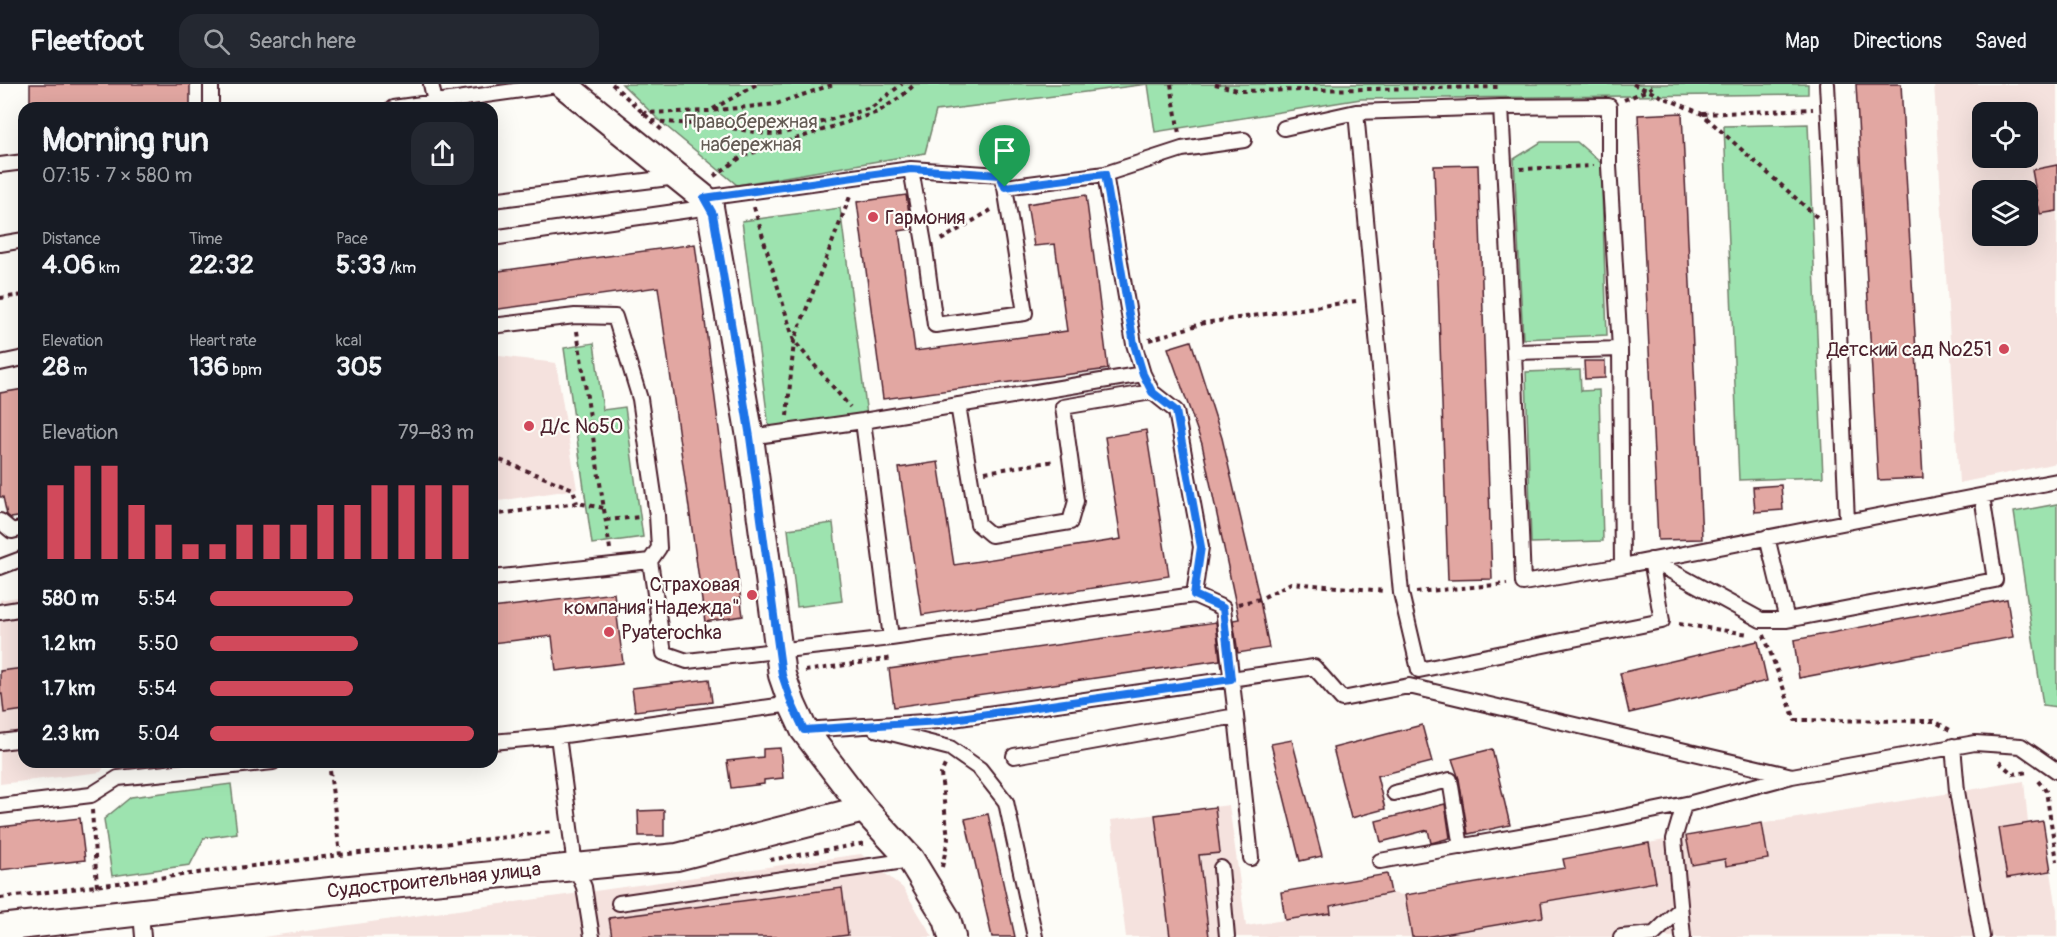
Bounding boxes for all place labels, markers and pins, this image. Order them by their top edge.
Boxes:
pin [979,125,1030,187]
place label: Гармония [885,205,966,230]
marker: Гармония [866,210,880,224]
place label: Детский сад №251 [1826,337,1992,362]
marker: Детский сад №251 [1997,342,2011,356]
place label: Д/с №50 [540,414,623,439]
marker: Д/с №50 [522,419,536,433]
place label: Страховая компания"Надежда" [564,572,740,620]
marker: Страховая компания"Надежда" [745,588,759,602]
place label: Pyaterochka [621,620,722,645]
marker: Pyaterochka [602,625,616,639]

